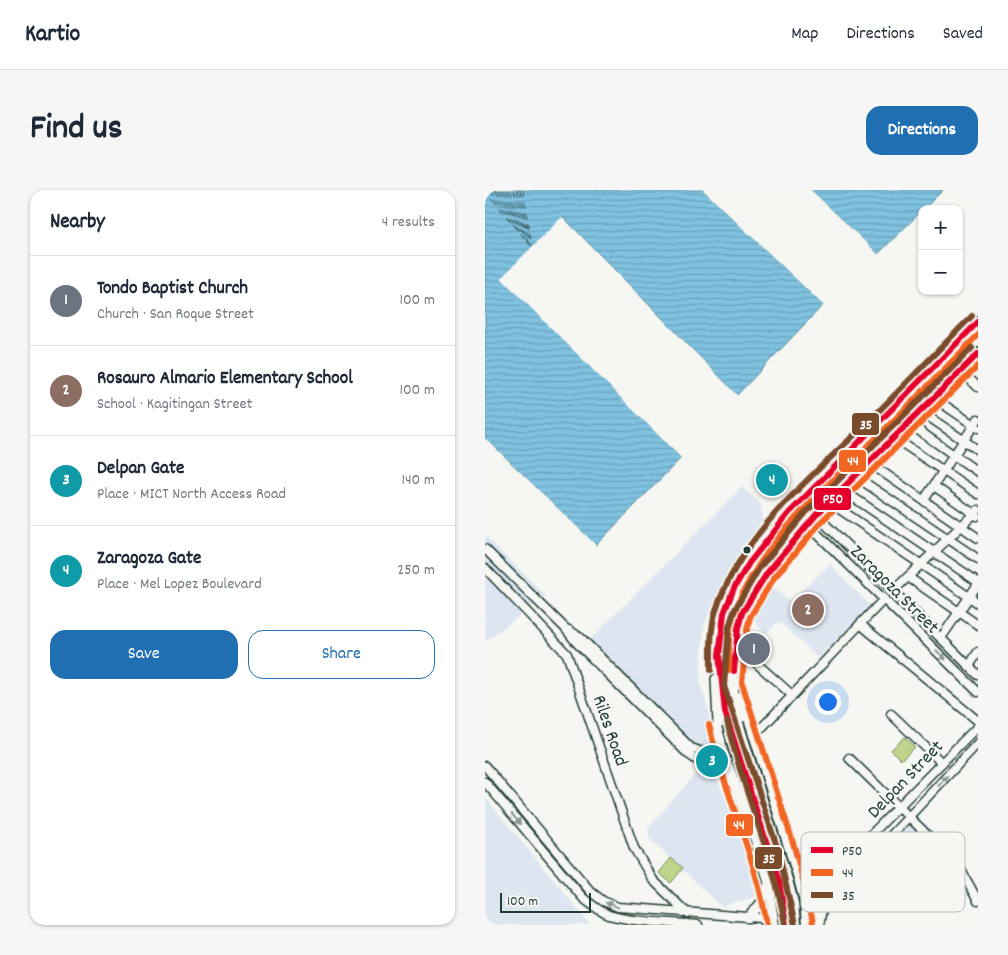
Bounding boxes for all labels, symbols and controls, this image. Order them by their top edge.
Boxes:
text: Kartio [25,18,80,52]
text: Map [791,22,818,47]
text: Directions [846,22,915,47]
text: Saved [943,22,983,47]
text: Find us [30,105,122,155]
button: Directions [866,106,978,155]
map controls [918,205,963,295]
button: + [918,205,963,250]
text: Nearby [50,208,105,238]
text: 4 results [382,211,435,234]
button: − [918,250,963,295]
text: Tondo Baptist Church [97,276,248,303]
text: 1 [64,289,68,312]
text: 100 m [399,289,435,312]
text: Church · San Roque Street [97,303,254,326]
text: Rosauro Almario Elementary School [97,366,353,393]
text: 2 [63,379,70,402]
text: 100 m [399,379,435,402]
text: School · Kagitingan Street [97,393,252,416]
line badge: 35 [851,412,880,436]
text: 35 [860,416,873,436]
line badge: 44 [838,449,867,473]
text: 44 [847,452,859,472]
text: Delpan Gate [97,456,184,483]
pin: 4 [756,461,788,499]
text: 3 [62,469,70,492]
text: 140 m [401,469,435,492]
text: Place · MICT North Access Road [97,483,286,506]
line badge: P50 [813,487,852,511]
text: P50 [823,490,843,510]
street label: Zaragoza Street [843,540,944,641]
unlabelled marker [742,545,752,555]
text: Zaragoza Gate [97,546,201,573]
text: 4 [63,559,69,582]
text: 250 m [397,559,435,582]
text: Place · Mel Lopez Boulevard [97,573,262,596]
pin: 2 [792,591,824,629]
button: Save [50,630,238,679]
button: Share [248,630,435,679]
pin: 1 [738,630,770,668]
one-way arrow [934,649,946,661]
your location [815,689,841,715]
street label: Riles Road [584,692,633,770]
street label: Delpan Street [862,735,951,826]
pin: 3 [696,742,728,780]
one-way arrow [937,775,949,787]
one-way arrow [511,813,522,826]
line badge: 44 [725,813,754,837]
text: 44 [733,816,745,836]
legend [801,832,965,912]
text: P50 [842,842,862,862]
line badge: 35 [754,846,783,870]
text: 35 [763,850,776,870]
text: 44 [842,864,854,884]
text: 35 [842,887,855,907]
scale bar [500,890,591,913]
text: 100 m [507,892,538,912]
one-way arrow [605,901,620,908]

